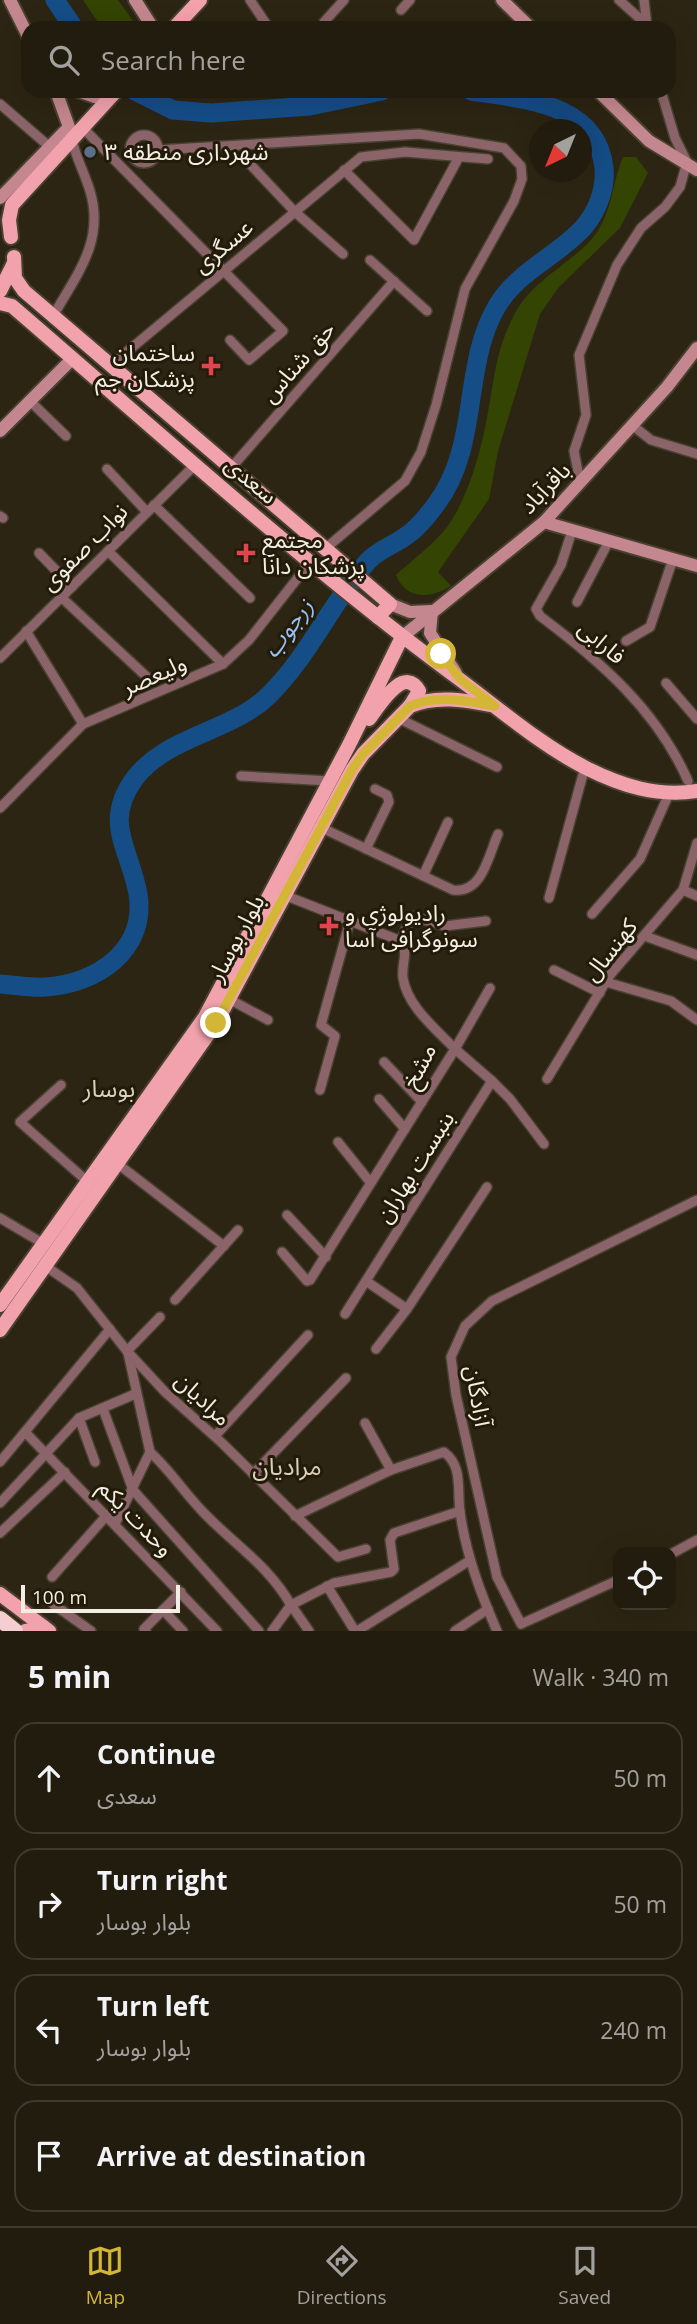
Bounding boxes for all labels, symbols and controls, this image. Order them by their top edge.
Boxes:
search box [21,21,676,98]
icon: search [45,41,83,79]
text: Search here [101,42,246,78]
north arrow [529,119,592,182]
place label: شهرداری منطقه ۳ [104,135,268,167]
marker: شهرداری منطقه ۳ [82,144,98,160]
street label: عسگری [185,211,259,280]
street label: حق شناس [253,314,342,409]
place label: ساختمان پزشکان جم [95,336,195,396]
marker: ساختمان پزشکان جم [201,356,221,376]
street label: سعدی [218,448,285,511]
street label: باقرآباد [512,454,577,520]
street label: نواب صفوی [32,495,134,597]
place label: مجتمع پزشکان دانا [262,523,365,581]
marker: مجتمع پزشکان دانا [236,543,256,563]
water label: زرجوب [254,590,320,663]
street label: فارابی [572,612,633,671]
route start [425,638,456,669]
street label: ولیعصر [115,646,191,703]
street label: بلوار بوسار [198,888,271,987]
place label: رادیولوژی و سونوگرافی آسا [345,896,478,954]
street label: کهنسال [575,911,644,987]
marker: رادیولوژی و سونوگرافی آسا [319,916,339,936]
route end [200,1007,231,1038]
street label: مشخ [393,1037,445,1095]
district label: بوسار [82,1071,135,1104]
street label: بنبست بهاران [367,1104,461,1228]
street label: آزادگان [458,1363,500,1430]
street label: مرادیان [168,1364,239,1433]
district label: مرادیان [252,1449,322,1482]
street label: وحدت یکم [90,1472,182,1564]
map controls [613,1547,676,1610]
button: locate [613,1547,676,1610]
scale bar [21,1582,180,1614]
text: 100 m [32,1584,87,1610]
text: 5 min [28,1656,111,1697]
text: Walk · 340 m [532,1661,669,1693]
text: Continue [97,1736,216,1772]
icon: ahead [30,1759,68,1797]
text: 50 m [613,1762,667,1794]
text: سعدی [97,1779,157,1811]
text: Turn right [97,1862,228,1898]
icon: right [30,1885,68,1923]
text: 50 m [613,1888,667,1920]
text: بلوار بوسار [97,1905,191,1937]
text: Turn left [97,1988,209,2024]
icon: left [30,2011,68,2049]
text: 240 m [600,2014,667,2046]
text: بلوار بوسار [97,2031,191,2063]
icon: arrive [30,2137,68,2175]
text: Arrive at destination [97,2138,366,2174]
tab: Map [86,2242,125,2310]
tab: Directions [297,2242,387,2310]
tab: Saved [558,2242,611,2310]

